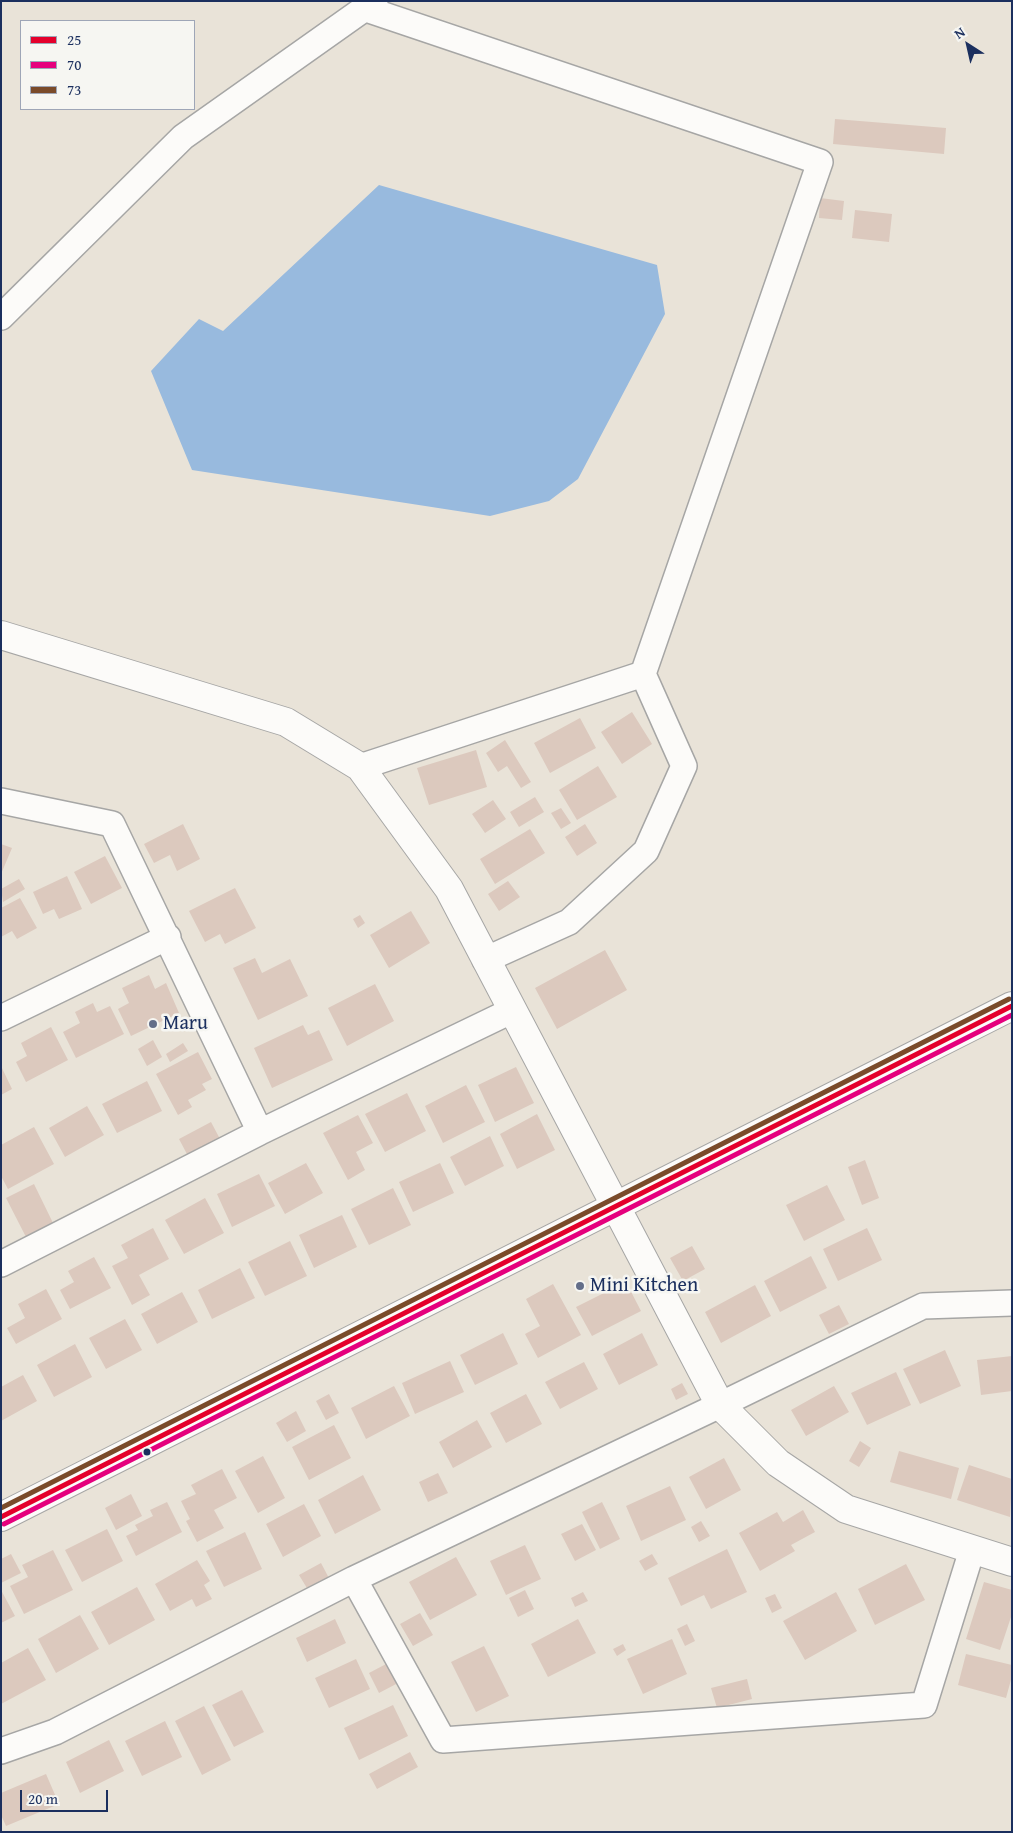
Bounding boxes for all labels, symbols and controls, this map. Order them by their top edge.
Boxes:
legend [20,20,195,110]
north arrow [943,20,993,70]
text: N [950,22,969,44]
text: 25 [67,29,81,50]
text: 70 [67,54,81,75]
text: 73 [67,79,81,100]
place label: Maru [163,1012,208,1036]
marker: Maru [147,1018,159,1030]
place label: Mini Kitchen [590,1274,698,1298]
marker: Mini Kitchen [574,1280,586,1292]
unlabelled marker [142,1447,152,1457]
scale bar [22,1780,110,1812]
text: 20 m [28,1788,58,1809]

